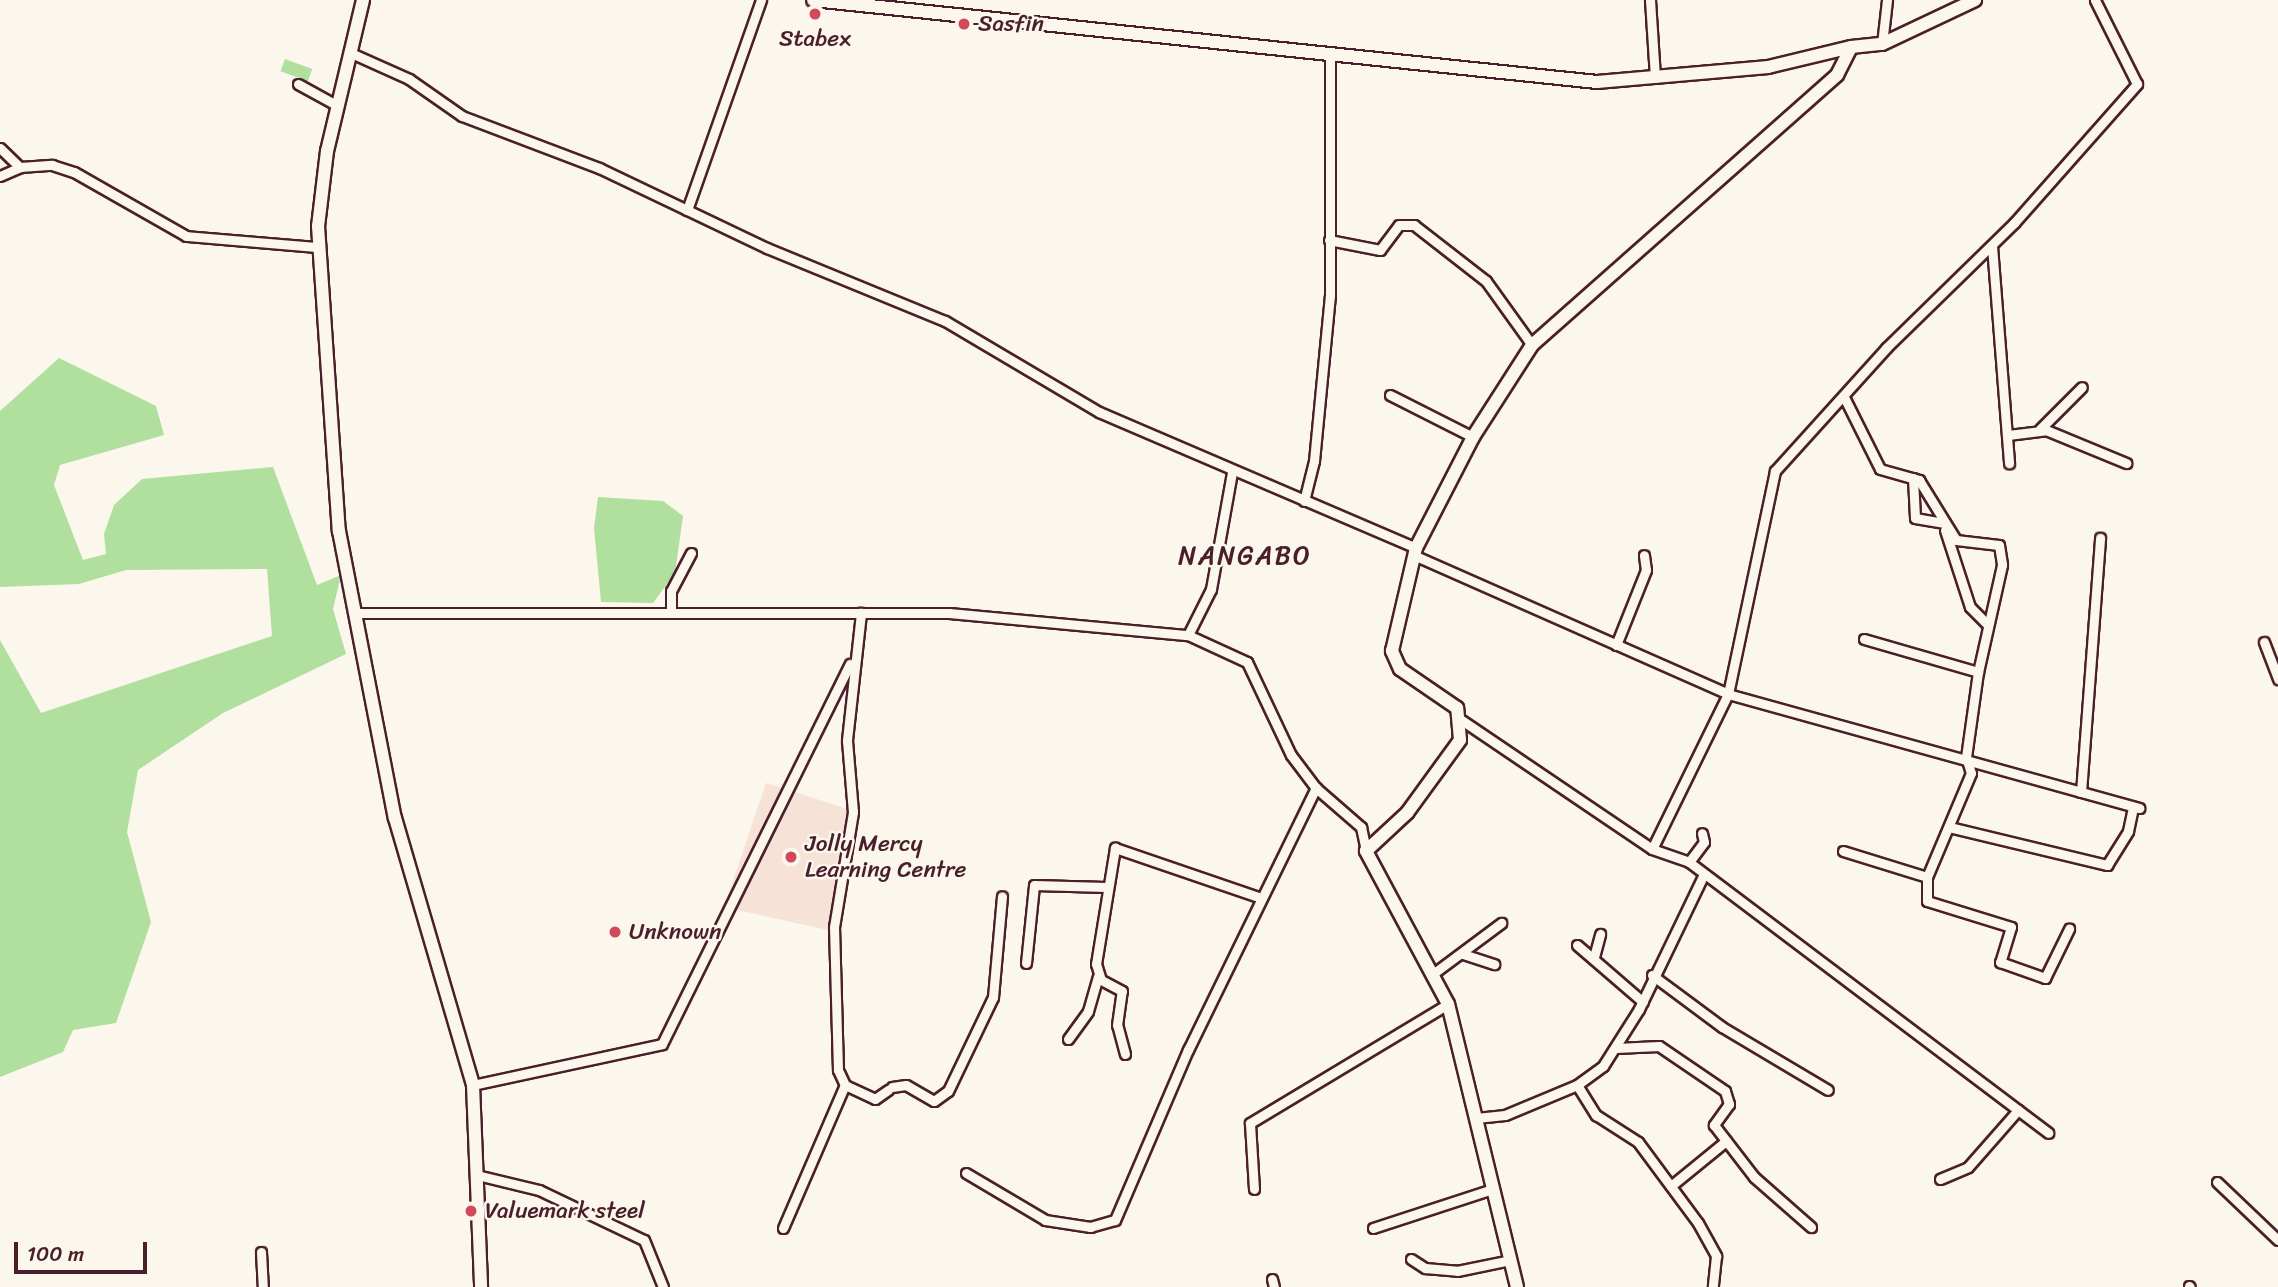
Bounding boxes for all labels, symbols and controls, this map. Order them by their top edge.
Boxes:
marker: Stabex [807,6,823,22]
place label: Sasfin [978,10,1044,38]
marker: Sasfin [956,16,972,32]
place label: Stabex [779,25,851,53]
district label: NANGABO [1179,540,1311,572]
place label: Jolly Mercy Learning Centre [805,830,967,884]
marker: Jolly Mercy Learning Centre [783,849,799,865]
place label: Unknown [629,918,721,946]
marker: Unknown [607,924,623,940]
place label: Valuemark steel [485,1197,646,1225]
marker: Valuemark steel [463,1203,479,1219]
scale bar [18,1228,150,1272]
text: 100 m [27,1235,84,1273]

